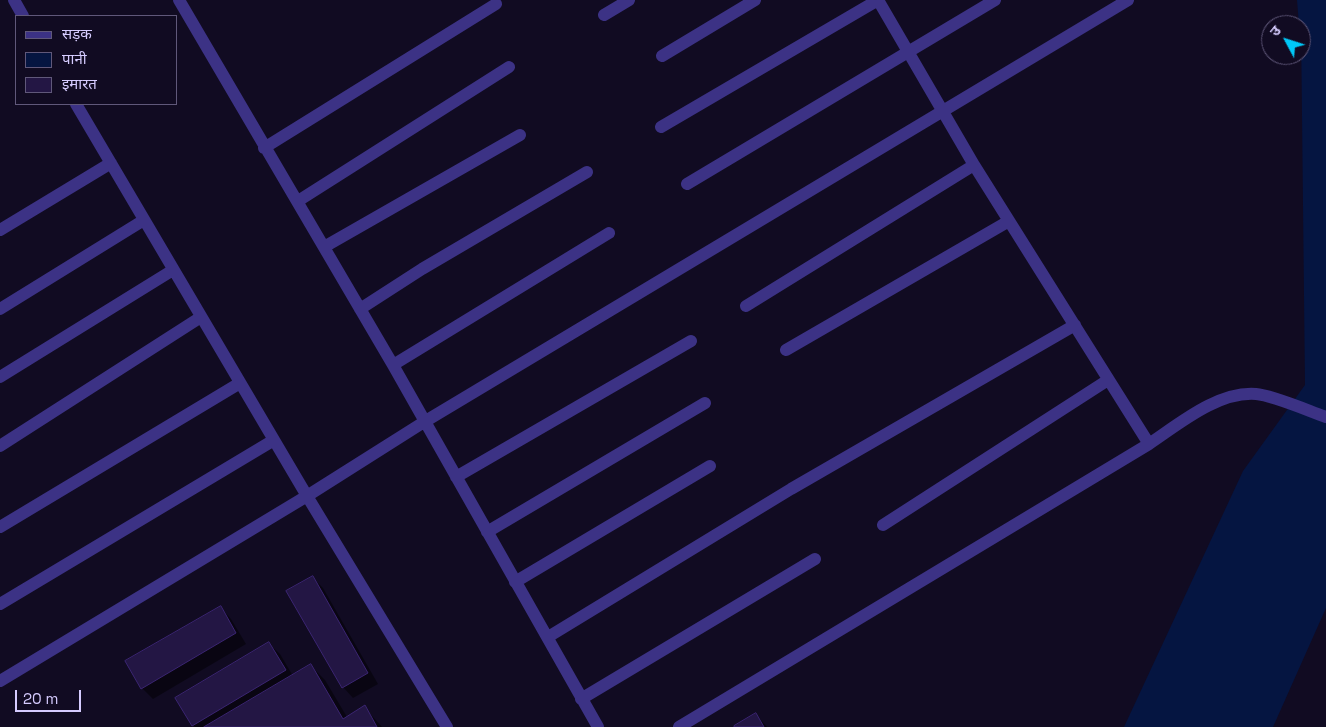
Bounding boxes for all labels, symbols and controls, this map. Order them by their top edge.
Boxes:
legend [15,15,178,105]
north arrow [1261,15,1311,65]
text: उ [1266,22,1285,40]
text: सड़क [62,24,92,43]
text: पानी [62,49,87,68]
text: इमारत [62,74,97,93]
scale bar [18,680,84,712]
text: 20 m [23,689,58,708]

